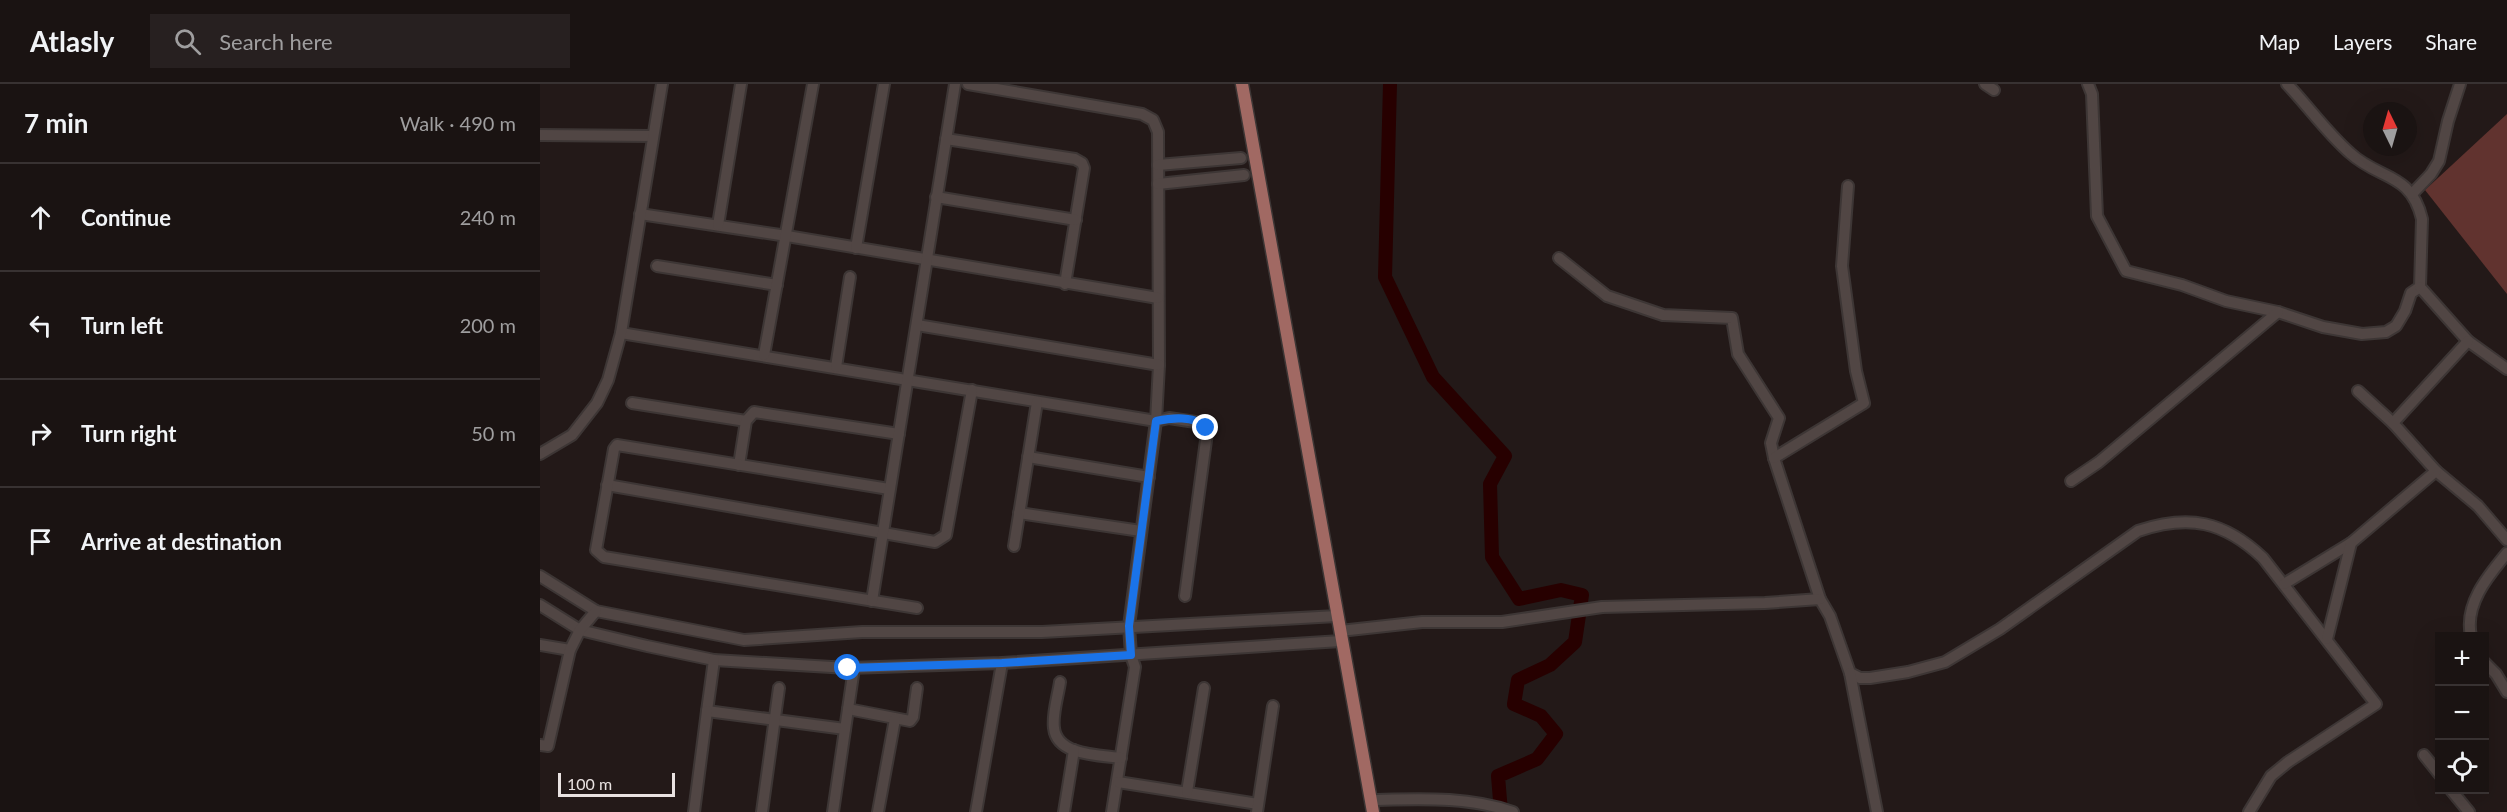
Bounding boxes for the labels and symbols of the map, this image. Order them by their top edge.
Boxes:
north arrow [2363,102,2417,156]
route end [1192,414,1218,440]
route start [834,654,860,680]
scale bar [558,770,675,798]

